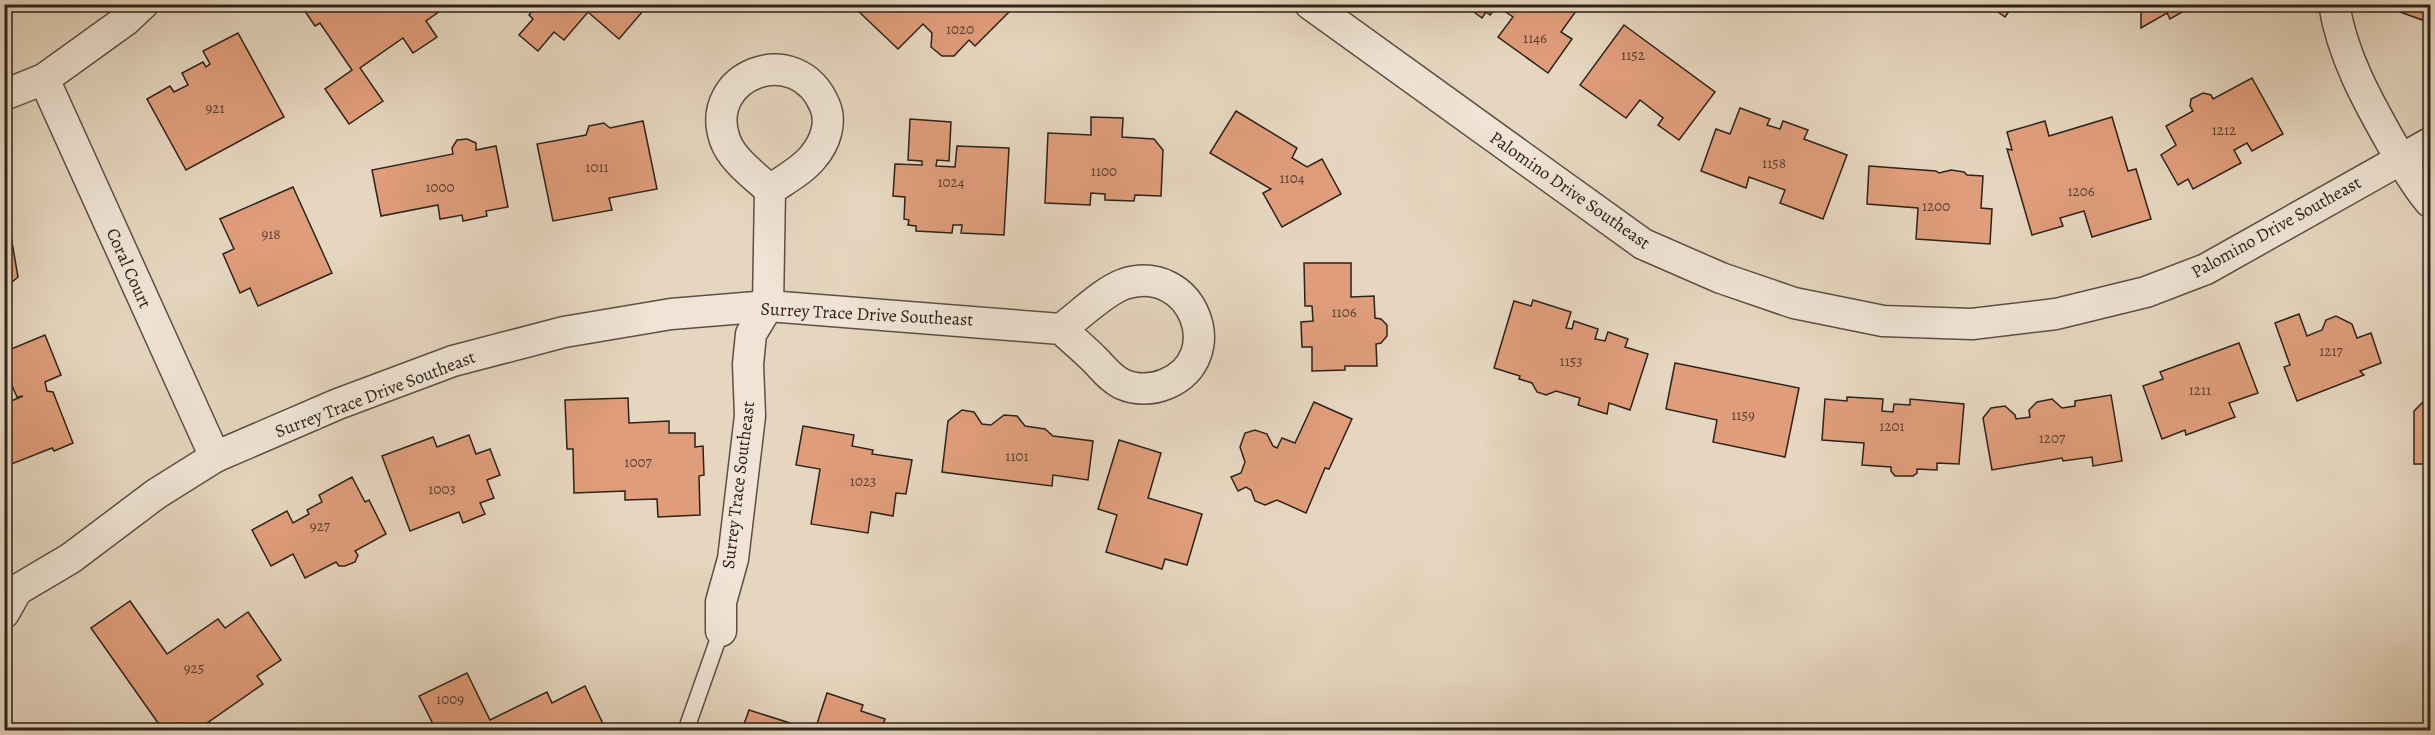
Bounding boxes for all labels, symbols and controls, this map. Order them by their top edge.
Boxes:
house number: 1020 [946,19,974,39]
house number: 1146 [1523,28,1547,48]
house number: 1152 [1621,45,1645,65]
house number: 921 [205,98,225,118]
house number: 1212 [2212,120,2236,140]
street label: Palomino Drive Southeast [1485,125,1655,255]
house number: 1158 [1762,153,1786,173]
house number: 1011 [585,157,609,177]
house number: 1100 [1091,161,1117,181]
house number: 1104 [1279,168,1305,188]
street label: Palomino Drive Southeast [2187,170,2365,284]
house number: 1024 [937,172,965,192]
house number: 1000 [425,177,455,197]
house number: 1206 [2067,181,2095,201]
house number: 1200 [1922,196,1950,216]
street label: Coral Court [101,224,157,312]
house number: 918 [261,224,281,244]
street label: Surrey Trace Drive Southeast [760,296,974,332]
house number: 1106 [1331,302,1357,322]
house number: 1217 [2319,341,2344,361]
street label: Surrey Trace Drive Southeast [271,345,479,443]
house number: 1153 [1560,351,1582,371]
house number: 1211 [2189,380,2211,400]
street label: Surrey Trace Southeast [716,400,760,570]
house number: 1159 [1731,405,1755,425]
house number: 1201 [1879,416,1905,436]
house number: 1207 [2039,428,2066,448]
house number: 1101 [1005,446,1029,466]
house number: 1007 [624,452,652,472]
house number: 1023 [850,471,876,491]
house number: 1003 [428,479,456,499]
house number: 927 [310,516,331,536]
house number: 925 [184,658,204,678]
house number: 1009 [436,689,464,709]

